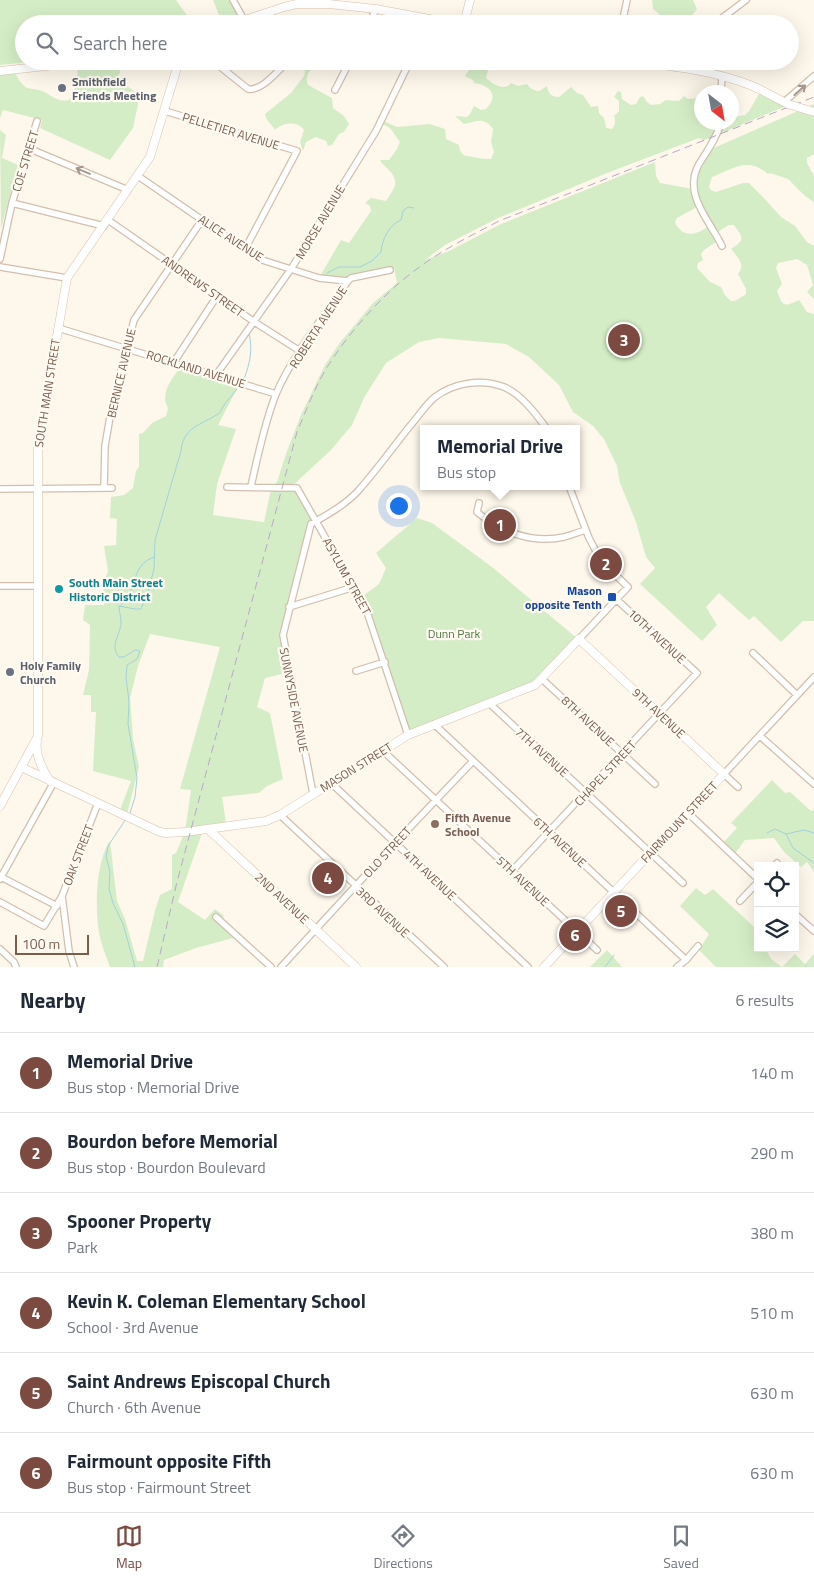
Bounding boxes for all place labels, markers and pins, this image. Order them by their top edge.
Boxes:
place label: Smithfield Friends Meeting [72,72,157,105]
marker: Smithfield Friends Meeting [56,82,68,94]
pin: 3 [608,321,640,359]
pin: 1 [484,506,516,544]
pin: 2 [590,545,622,583]
place label: South Main Street Historic District [69,573,164,606]
place label: Mason opposite Tenth [525,581,602,614]
marker: South Main Street Historic District [53,583,65,595]
marker: Mason opposite Tenth [606,591,618,603]
place label: Holy Family Church [20,656,81,689]
marker: Holy Family Church [4,666,16,678]
place label: Fifth Avenue School [445,808,511,841]
marker: Fifth Avenue School [429,818,441,830]
pin: 4 [312,859,344,897]
pin: 5 [605,892,637,930]
pin: 6 [559,916,591,954]

